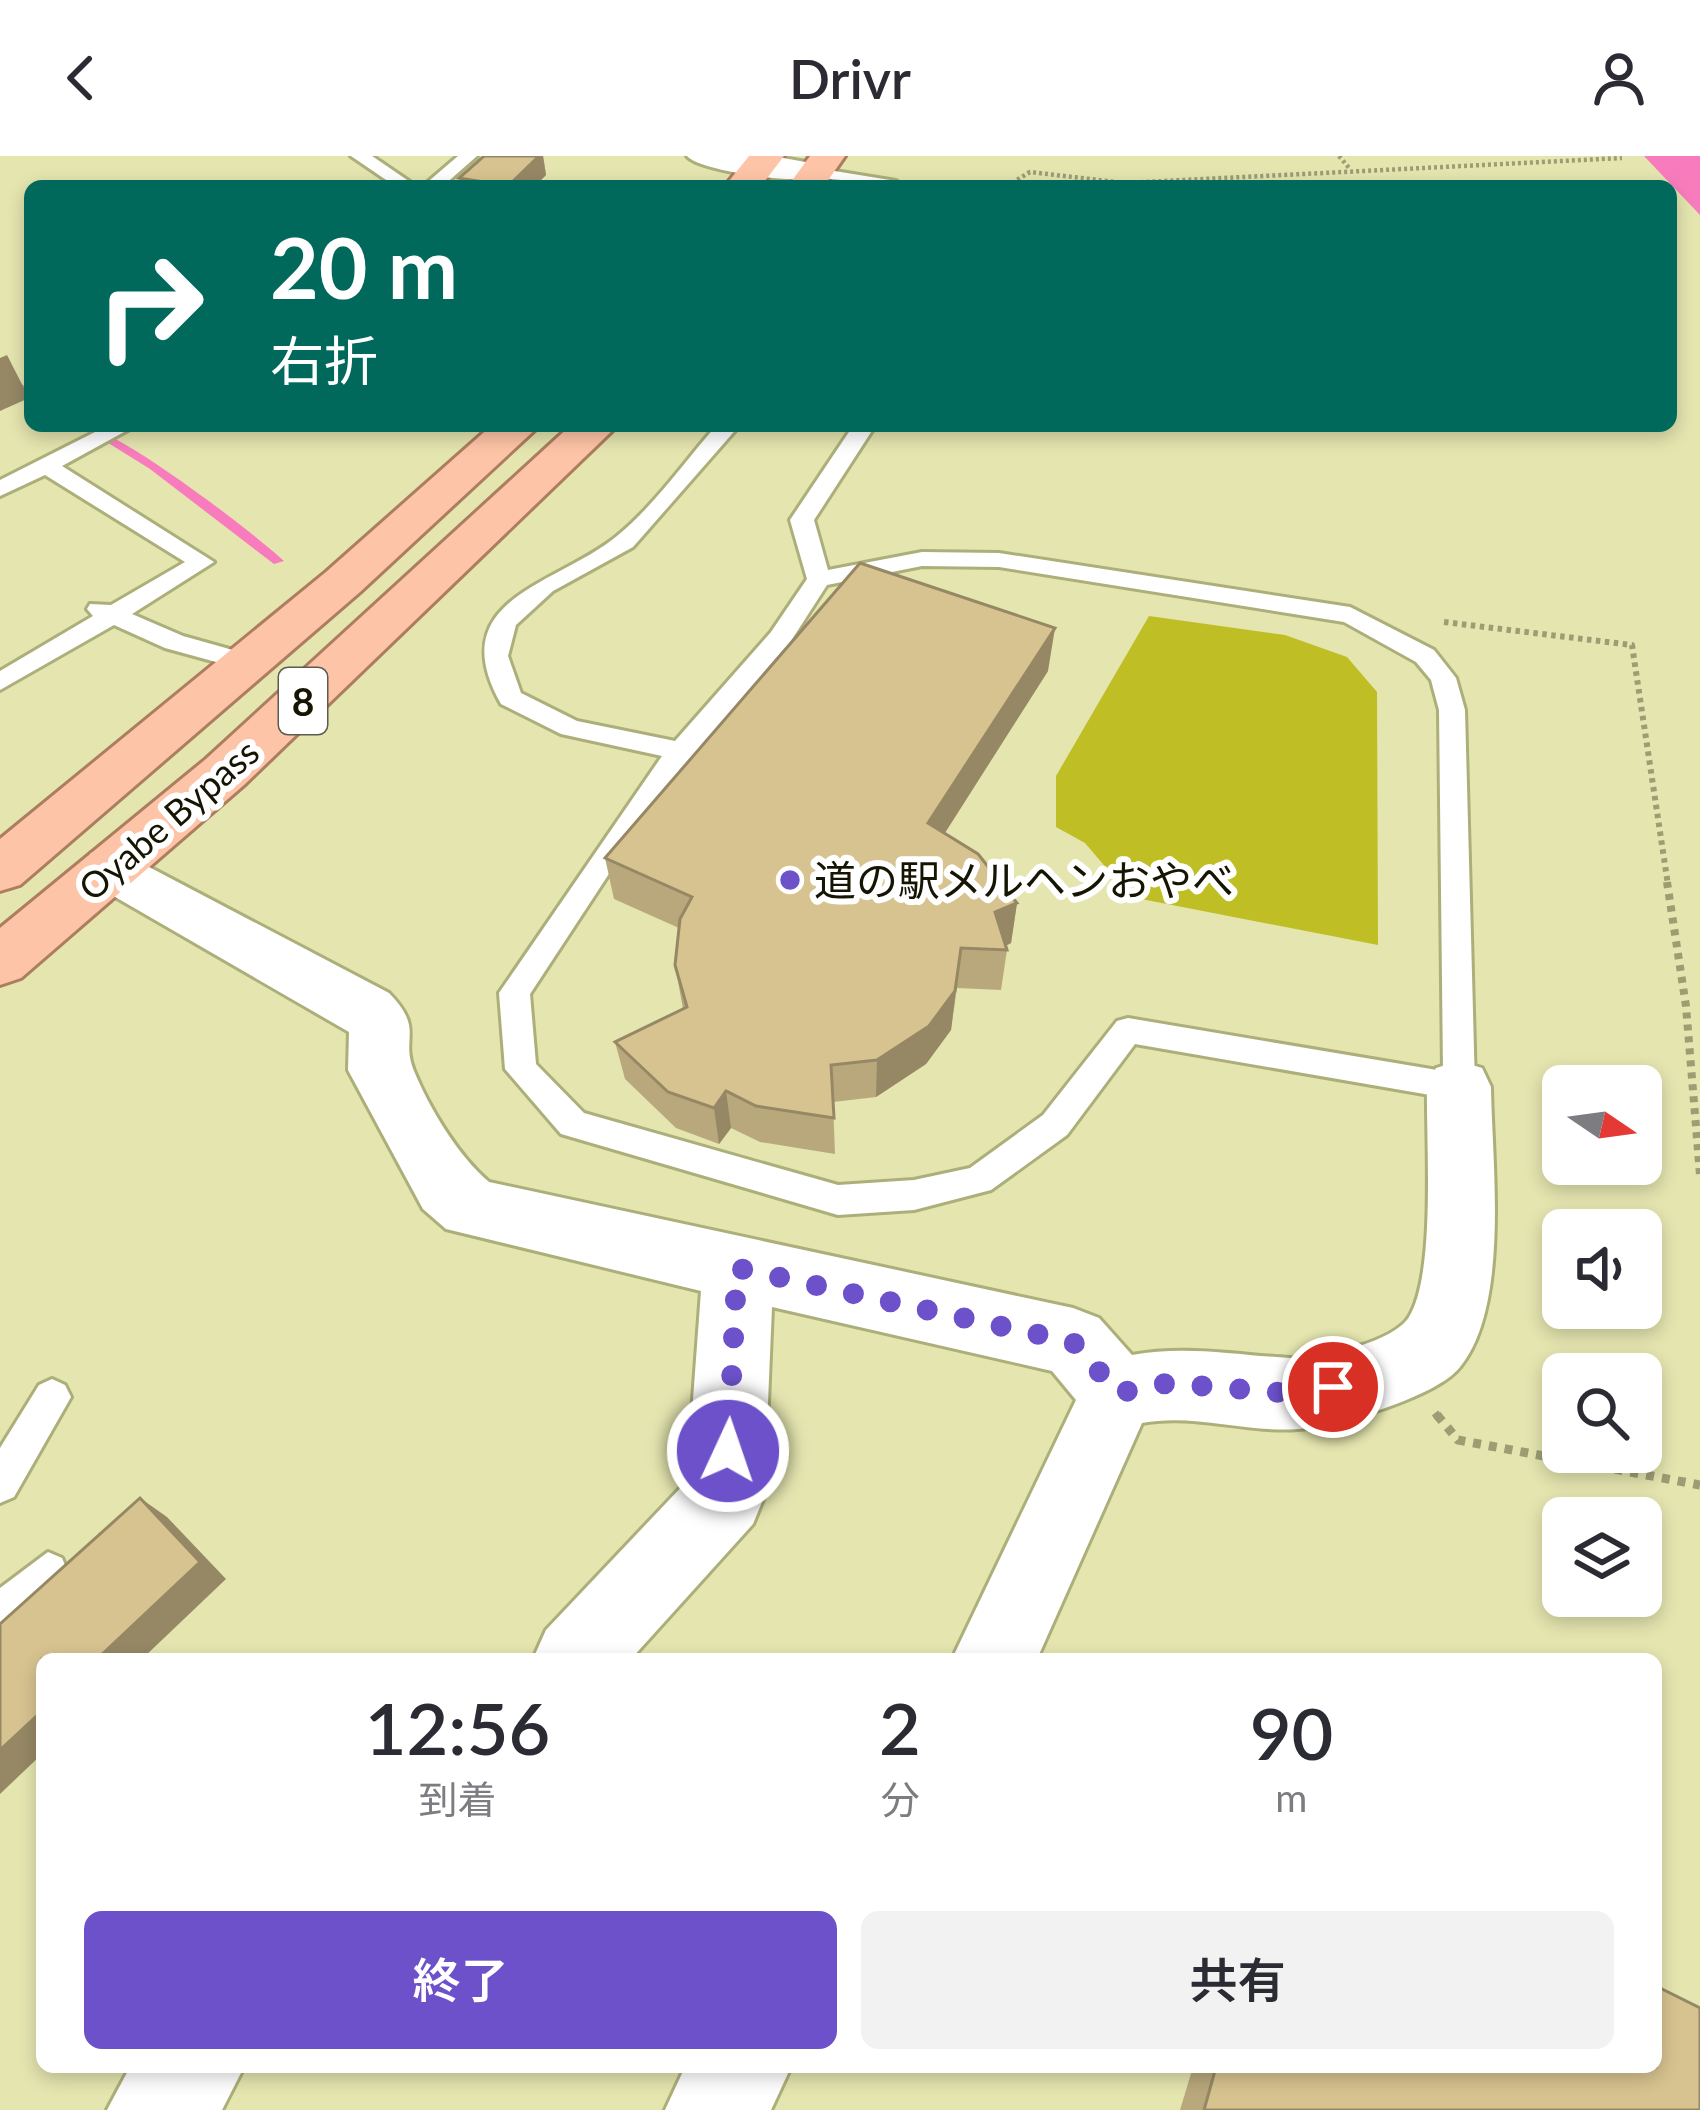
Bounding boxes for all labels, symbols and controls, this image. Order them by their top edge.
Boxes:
icon: back [48,45,114,111]
icon: person [1586,45,1652,111]
text: Drivr [789,46,911,111]
text: 20 m [270,216,458,317]
icon: right [72,228,228,384]
text: 右折 [270,328,378,393]
road number: 8 [279,668,327,734]
street label: Oyabe Bypass [69,729,267,909]
place label: 道の駅メルヘンおやべ [814,855,1234,905]
marker: 道の駅メルヘンおやべ [777,867,803,893]
north arrow [1542,1065,1662,1185]
map controls [1542,1065,1662,1617]
button: sound [1542,1209,1662,1329]
pin [1282,1336,1384,1438]
button: search [1542,1353,1662,1473]
icon: arrive [1300,1354,1366,1420]
position arrow [665,1388,791,1514]
button: layers [1542,1497,1662,1617]
text: 12:56 [365,1684,550,1770]
text: 2 [879,1684,921,1770]
text: 90 [1250,1689,1333,1775]
text: m [1275,1774,1307,1820]
text: 到着 [419,1776,497,1822]
text: 分 [880,1776,919,1822]
button: 終了 [84,1911,837,2049]
button: 共有 [861,1911,1614,2049]

